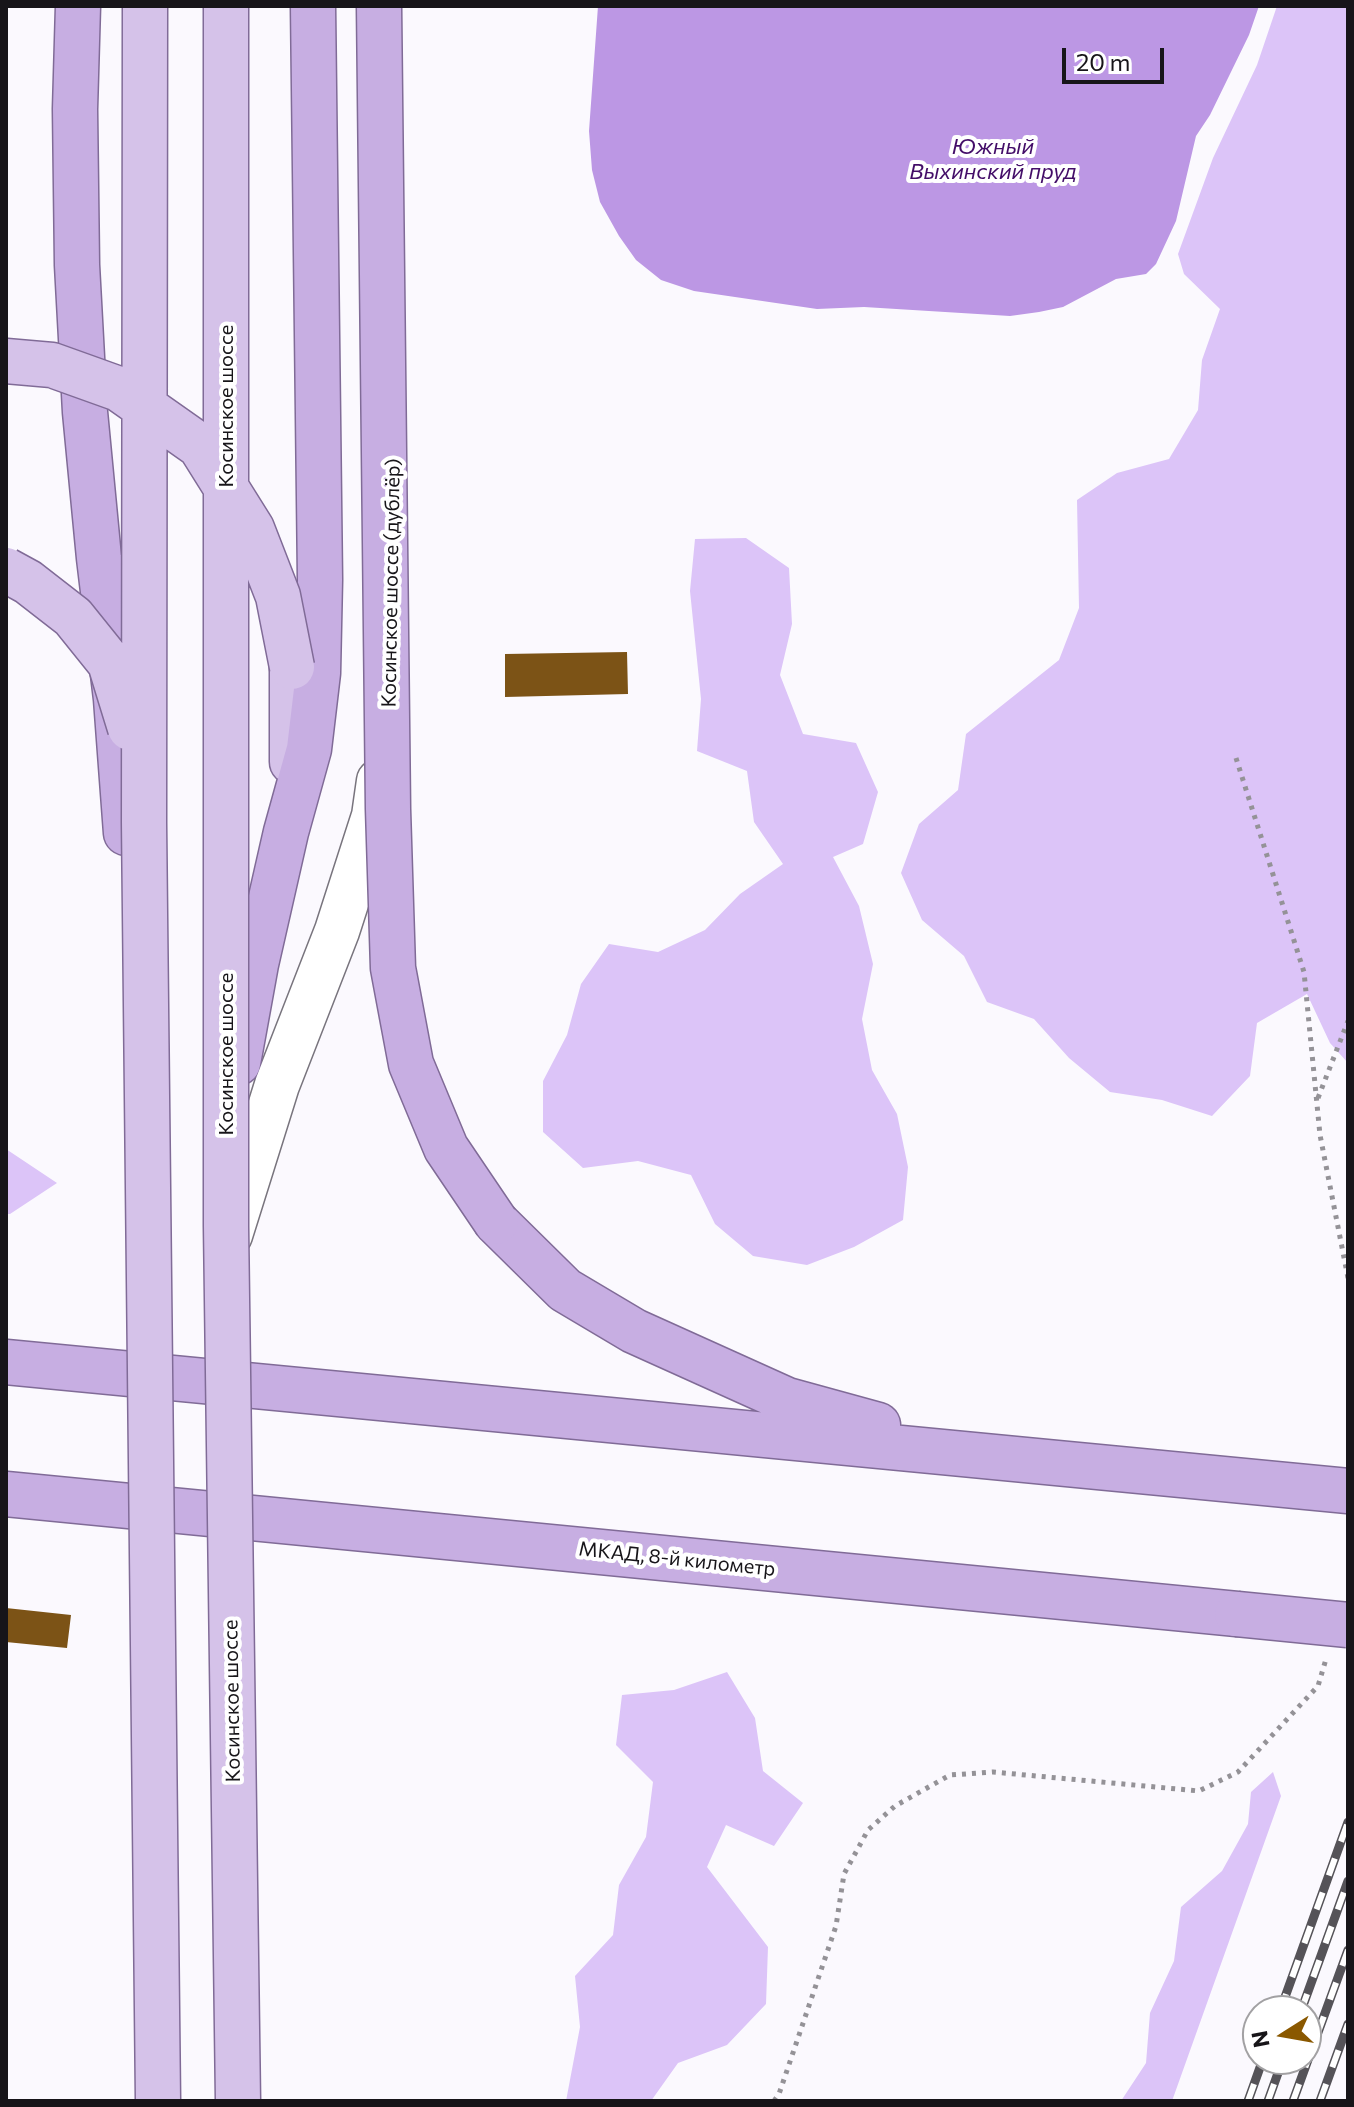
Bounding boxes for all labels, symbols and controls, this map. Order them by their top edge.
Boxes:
scale bar [1066,32,1168,82]
text: 20 m [1076,47,1130,76]
water label: Южный Выхинский пруд [909,134,1077,186]
street label: Косинское шоссе [214,325,238,487]
street label: Косинское шоссе (дублёр) [377,458,405,708]
street label: Косинское шоссе [214,973,238,1135]
street label: МКАД, 8-й километр [577,1537,777,1581]
street label: Косинское шоссе [219,1619,245,1783]
north arrow [1242,1995,1322,2075]
text: N [1245,2029,1275,2050]

